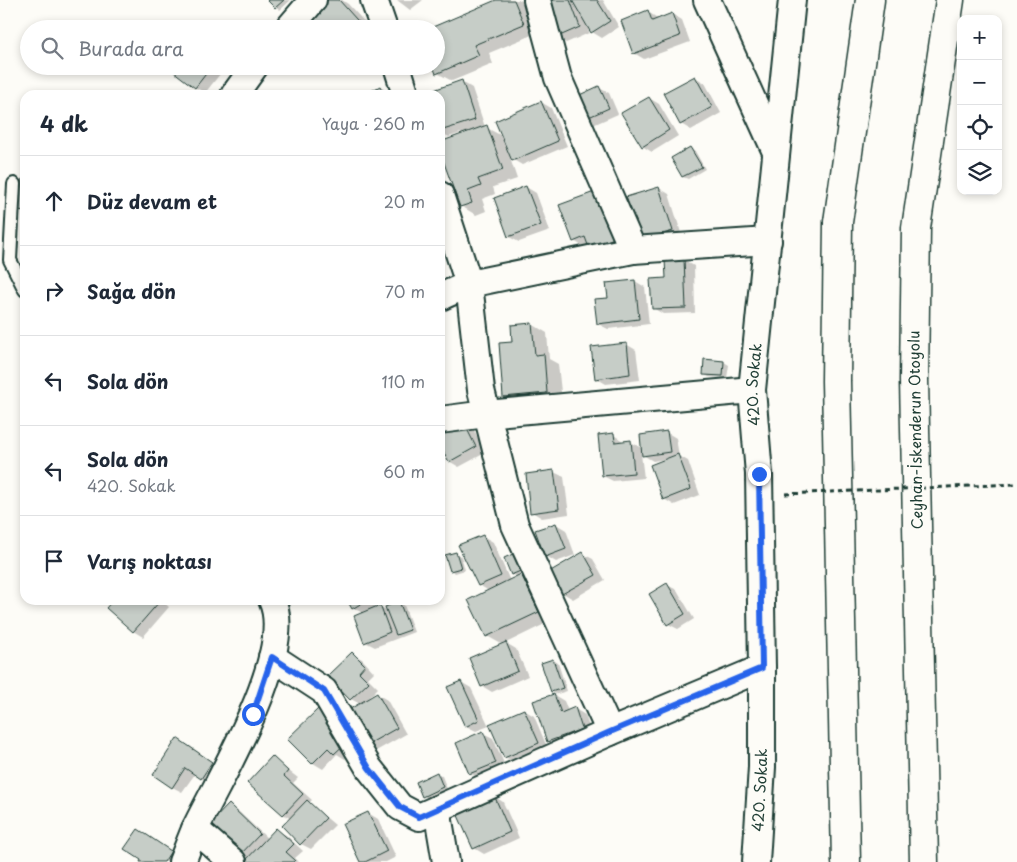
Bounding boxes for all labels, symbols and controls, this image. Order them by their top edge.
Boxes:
map controls [957,15,1002,195]
button: + [957,15,1002,60]
search box [20,20,445,75]
icon: search [38,34,66,62]
text: Burada ara [78,34,183,62]
button: − [957,60,1002,105]
button: locate [957,105,1002,150]
text: 4 dk [40,107,88,139]
text: Yaya · 260 m [322,111,425,135]
button: layers [957,150,1002,195]
icon: ahead [40,187,68,215]
text: Düz devam et [87,187,217,215]
text: 20 m [384,189,425,213]
icon: right [40,277,68,305]
text: Sağa dön [87,277,176,305]
text: 70 m [385,279,425,303]
street label: Ceyhan-İskenderun Otoyolu [901,330,928,530]
street label: 420. Sokak [739,341,767,427]
icon: left [40,367,68,395]
text: Sola dön [87,367,168,395]
text: 110 m [382,369,425,393]
text: Sola dön [87,445,168,473]
icon: left [40,457,68,485]
text: 60 m [383,459,425,483]
route end [748,463,771,486]
text: 420. Sokak [87,473,176,497]
icon: arrive [40,547,68,575]
text: Varış noktası [87,547,212,575]
route start [242,703,265,726]
street label: 420. Sokak [745,748,772,832]

